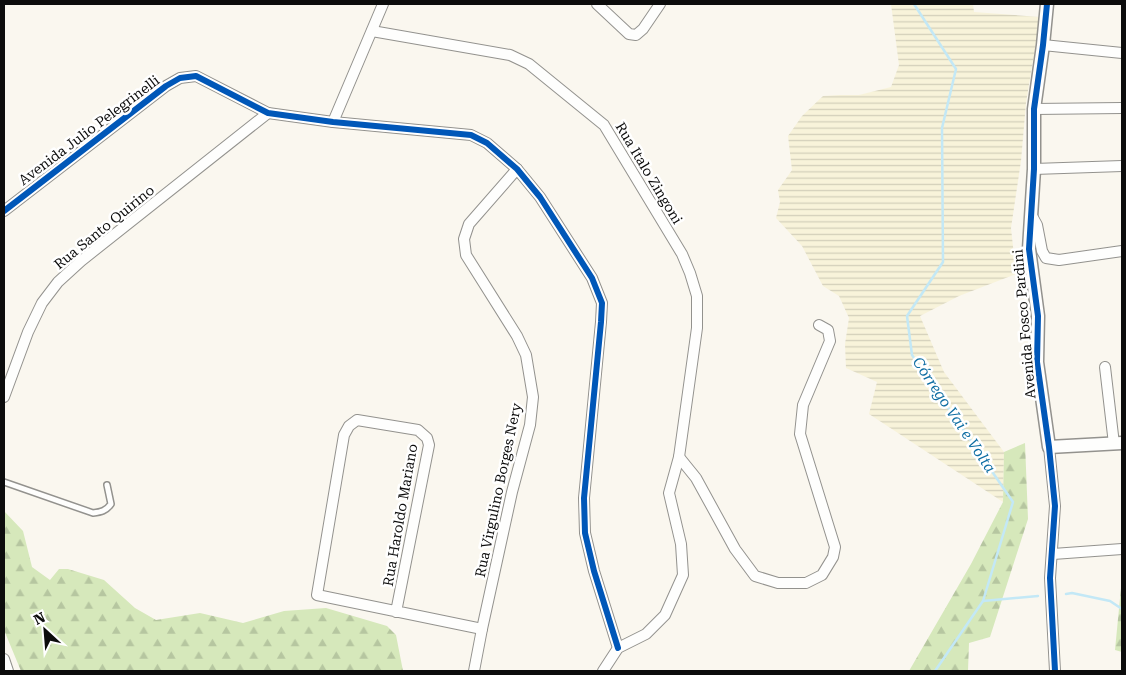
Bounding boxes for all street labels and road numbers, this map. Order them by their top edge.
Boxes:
street label: Avenida Julio Pelegrinelli [16,72,163,188]
street label: Rua Italo Zingoni [612,119,686,227]
street label: Rua Santo Quirino [51,182,157,272]
street label: Avenida Fosco Pardini [1009,248,1039,399]
street label: Rua Virgulino Borges Nery [472,401,524,579]
street label: Rua Haroldo Mariano [380,443,420,587]

